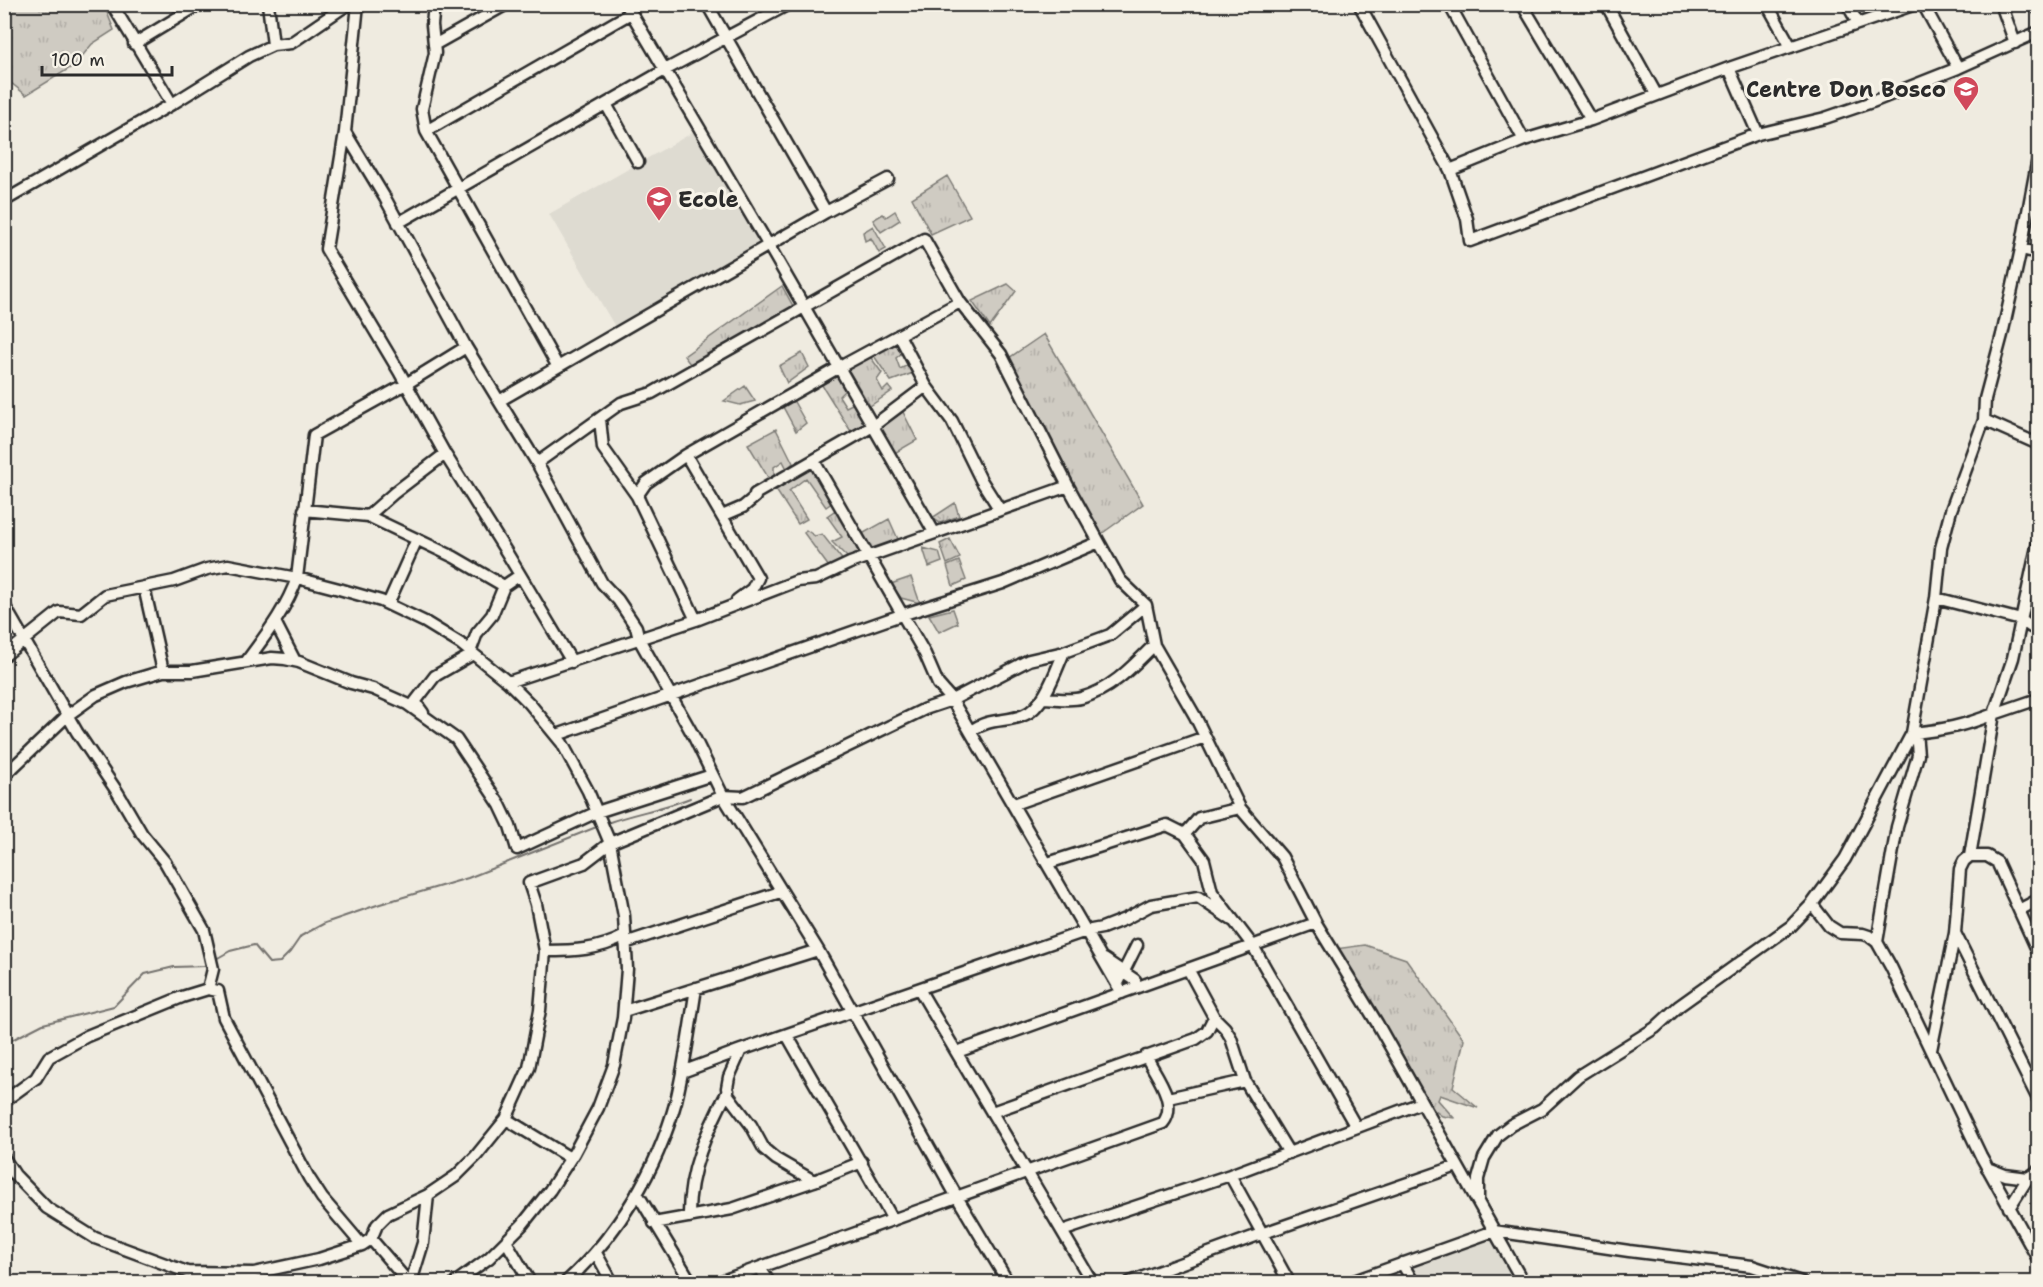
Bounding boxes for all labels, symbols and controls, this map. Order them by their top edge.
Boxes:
scale bar [42,39,172,77]
text: 100 m [51,48,105,72]
school or university icon: Centre Don Bosco [1951,74,1981,112]
place label: Centre Don Bosco [1746,75,1946,104]
school or university icon: Ecole [644,184,674,222]
place label: Ecole [678,185,739,214]

